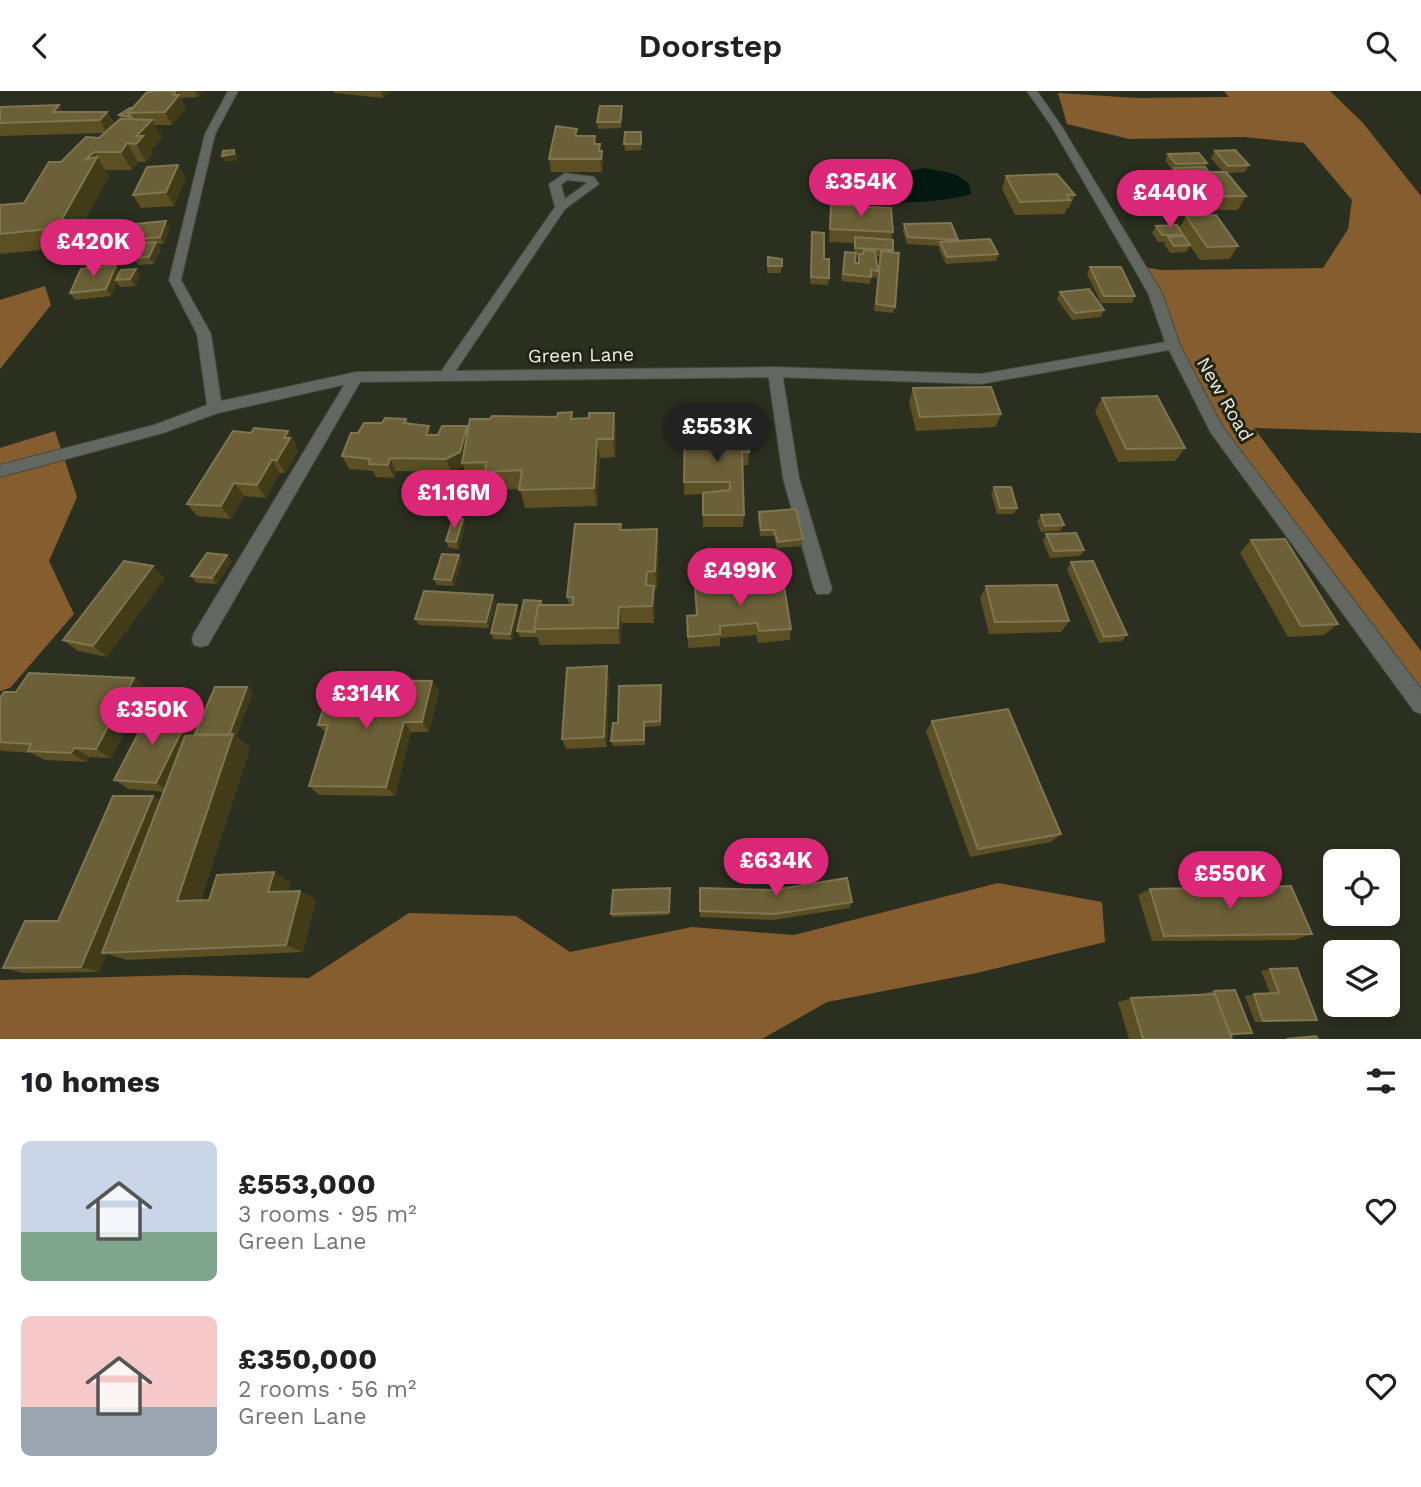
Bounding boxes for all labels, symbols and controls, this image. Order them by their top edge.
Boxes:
icon: back [21,27,59,65]
text: Doorstep [639,27,782,65]
icon: search [1362,27,1400,65]
pin: £354K [812,159,910,219]
text: £354K [825,168,897,195]
pin: £440K [1121,171,1219,230]
text: £440K [1133,179,1207,206]
pin: £420K [44,219,142,279]
text: £420K [56,228,130,255]
street label: Green Lane [528,343,634,367]
street label: New Road [1192,353,1258,445]
pin: £553K [668,405,766,464]
text: £553K [682,413,752,440]
pin: £1.16M [397,471,511,530]
text: £1.16M [417,479,491,506]
pin: £499K [691,549,789,608]
text: £499K [703,557,777,584]
pin: £314K [317,671,415,731]
text: £314K [332,680,400,707]
pin: £350K [103,687,201,747]
text: £350K [116,696,188,723]
pin: £634K [727,839,825,898]
text: £634K [740,847,812,874]
map controls [1323,849,1400,1017]
button: locate [1323,849,1400,926]
pin: £550K [1181,851,1279,911]
text: £550K [1194,860,1266,887]
button: layers [1323,940,1400,1017]
icon: filters [1362,1062,1400,1100]
text: 10 homes [21,1064,160,1099]
text: £553,000 [238,1166,376,1201]
icon: home [77,1169,161,1253]
icon: heart [1362,1192,1400,1230]
text: 3 rooms · 95 m² [238,1201,417,1228]
text: Green Lane [238,1228,367,1255]
text: £350,000 [238,1341,377,1376]
icon: home [77,1344,161,1428]
icon: heart [1362,1367,1400,1405]
text: 2 rooms · 56 m² [238,1376,416,1403]
text: Green Lane [238,1403,367,1430]

